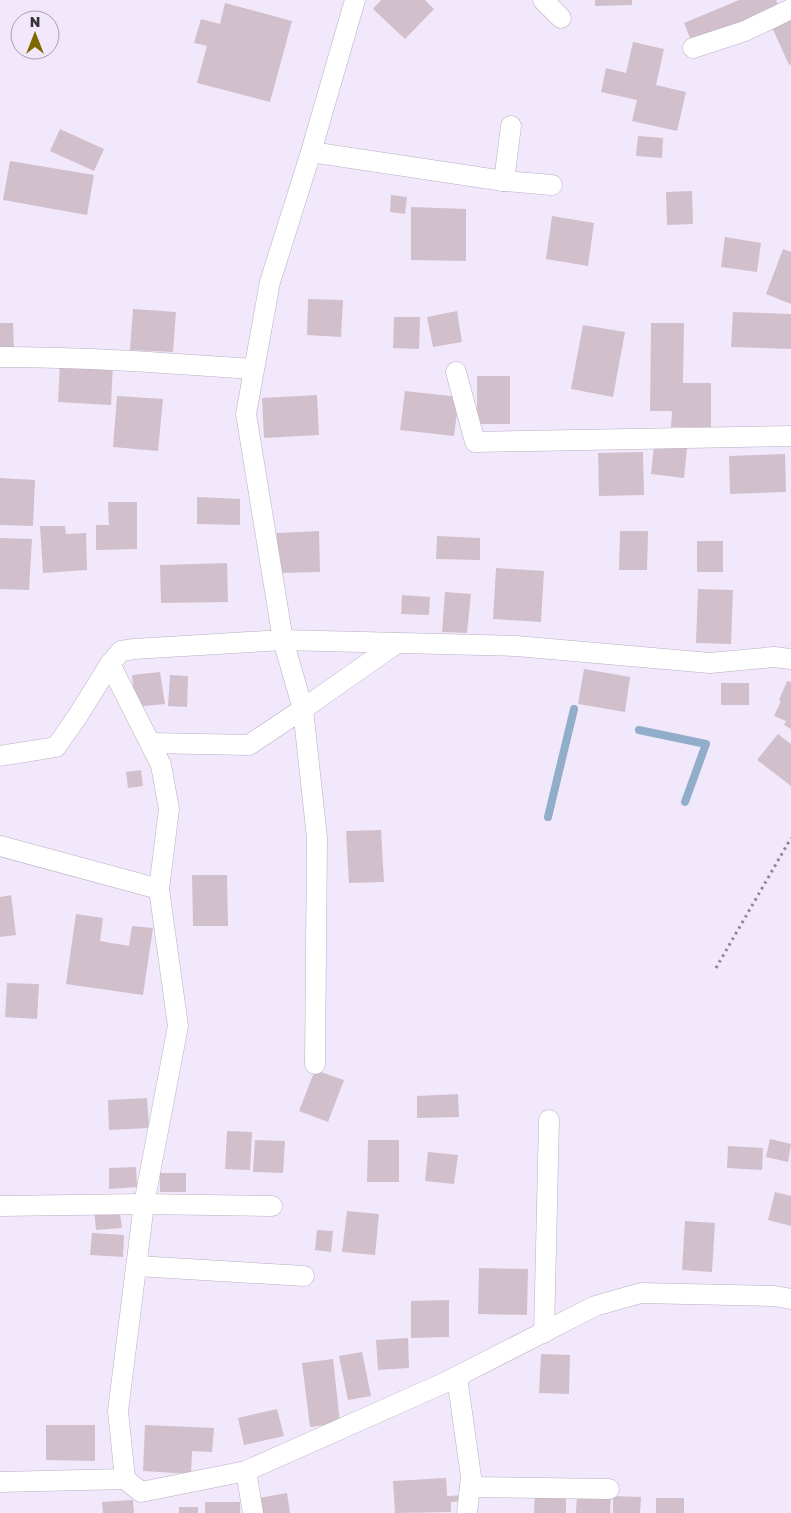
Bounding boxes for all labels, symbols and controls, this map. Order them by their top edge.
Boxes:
north arrow [10,10,60,60]
text: N [30,13,40,30]

